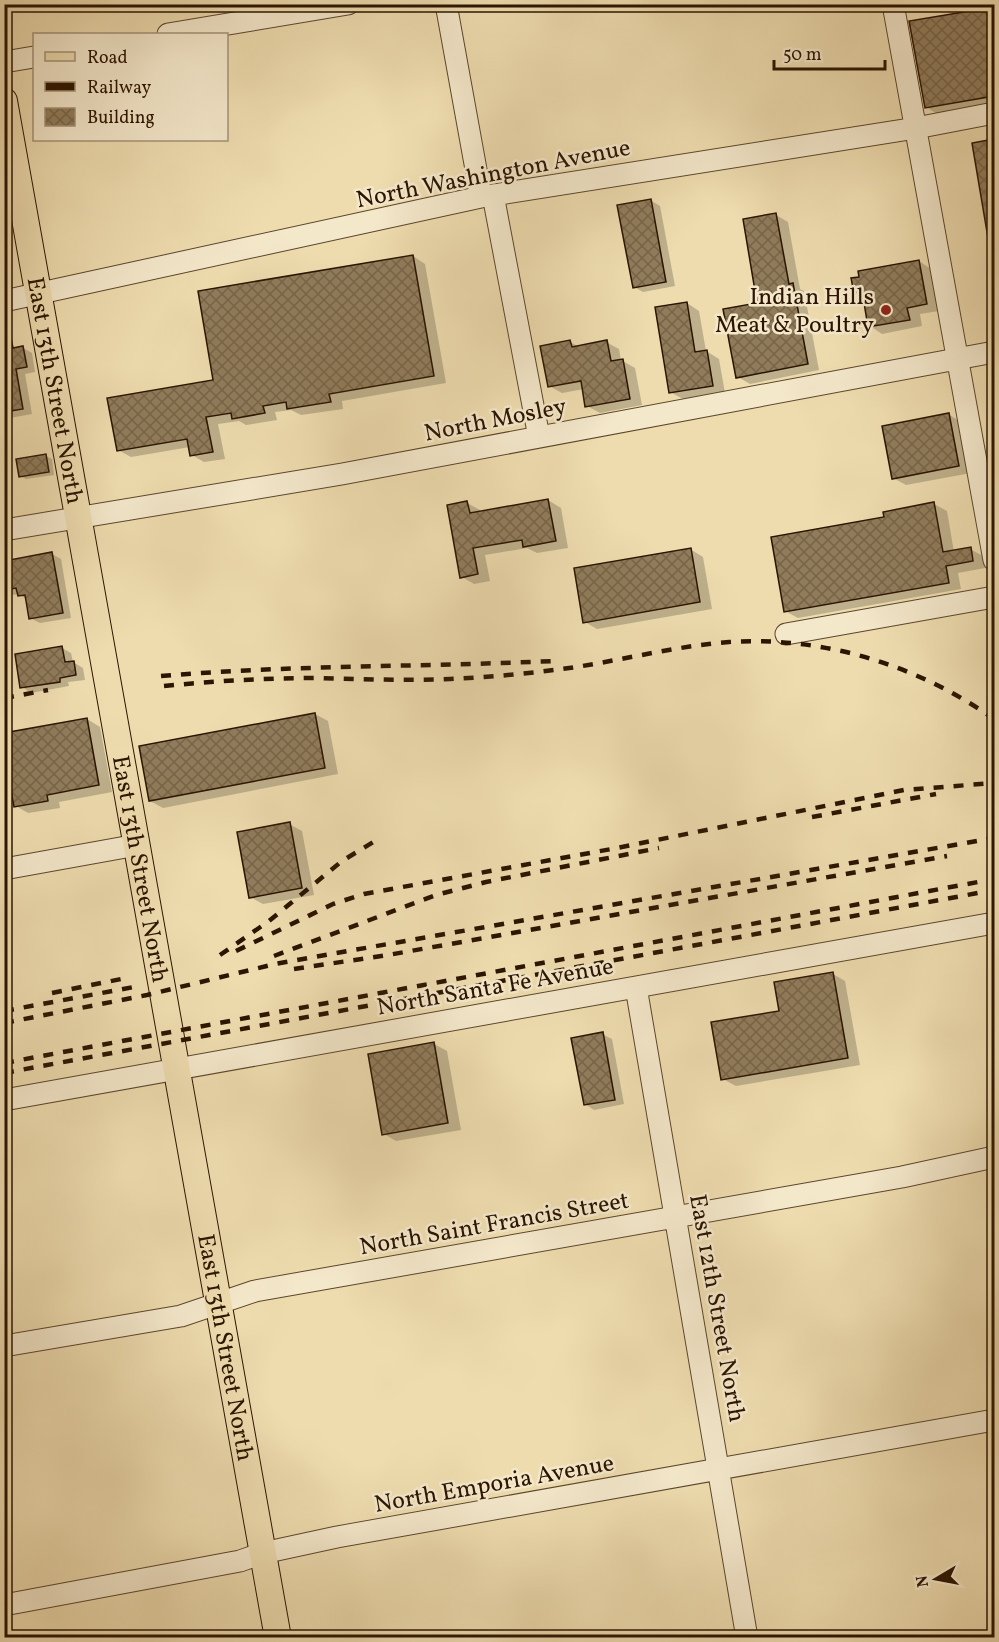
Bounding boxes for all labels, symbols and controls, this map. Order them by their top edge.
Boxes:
legend [33,33,228,141]
scale bar [774,33,885,71]
text: 50 m [783,43,822,68]
text: Road [87,46,128,71]
text: Railway [87,76,151,101]
text: Building [87,106,155,131]
street label: North Washington Avenue [353,132,633,218]
street label: East 13th Street North [17,274,91,507]
place label: Indian Hills Meat & Poultry [715,281,874,343]
marker: Indian Hills Meat & Poultry [879,303,893,317]
street label: North Mosley [421,391,569,451]
street label: East 13th Street North [102,753,176,986]
street label: North Santa Fe Avenue [374,950,616,1026]
street label: North Saint Francis Street [357,1185,632,1265]
street label: East 12th Street North [679,1192,753,1425]
street label: East 13th Street North [187,1231,261,1464]
street label: North Emporia Avenue [372,1447,617,1523]
north arrow [906,1549,966,1609]
text: N [911,1573,935,1589]

